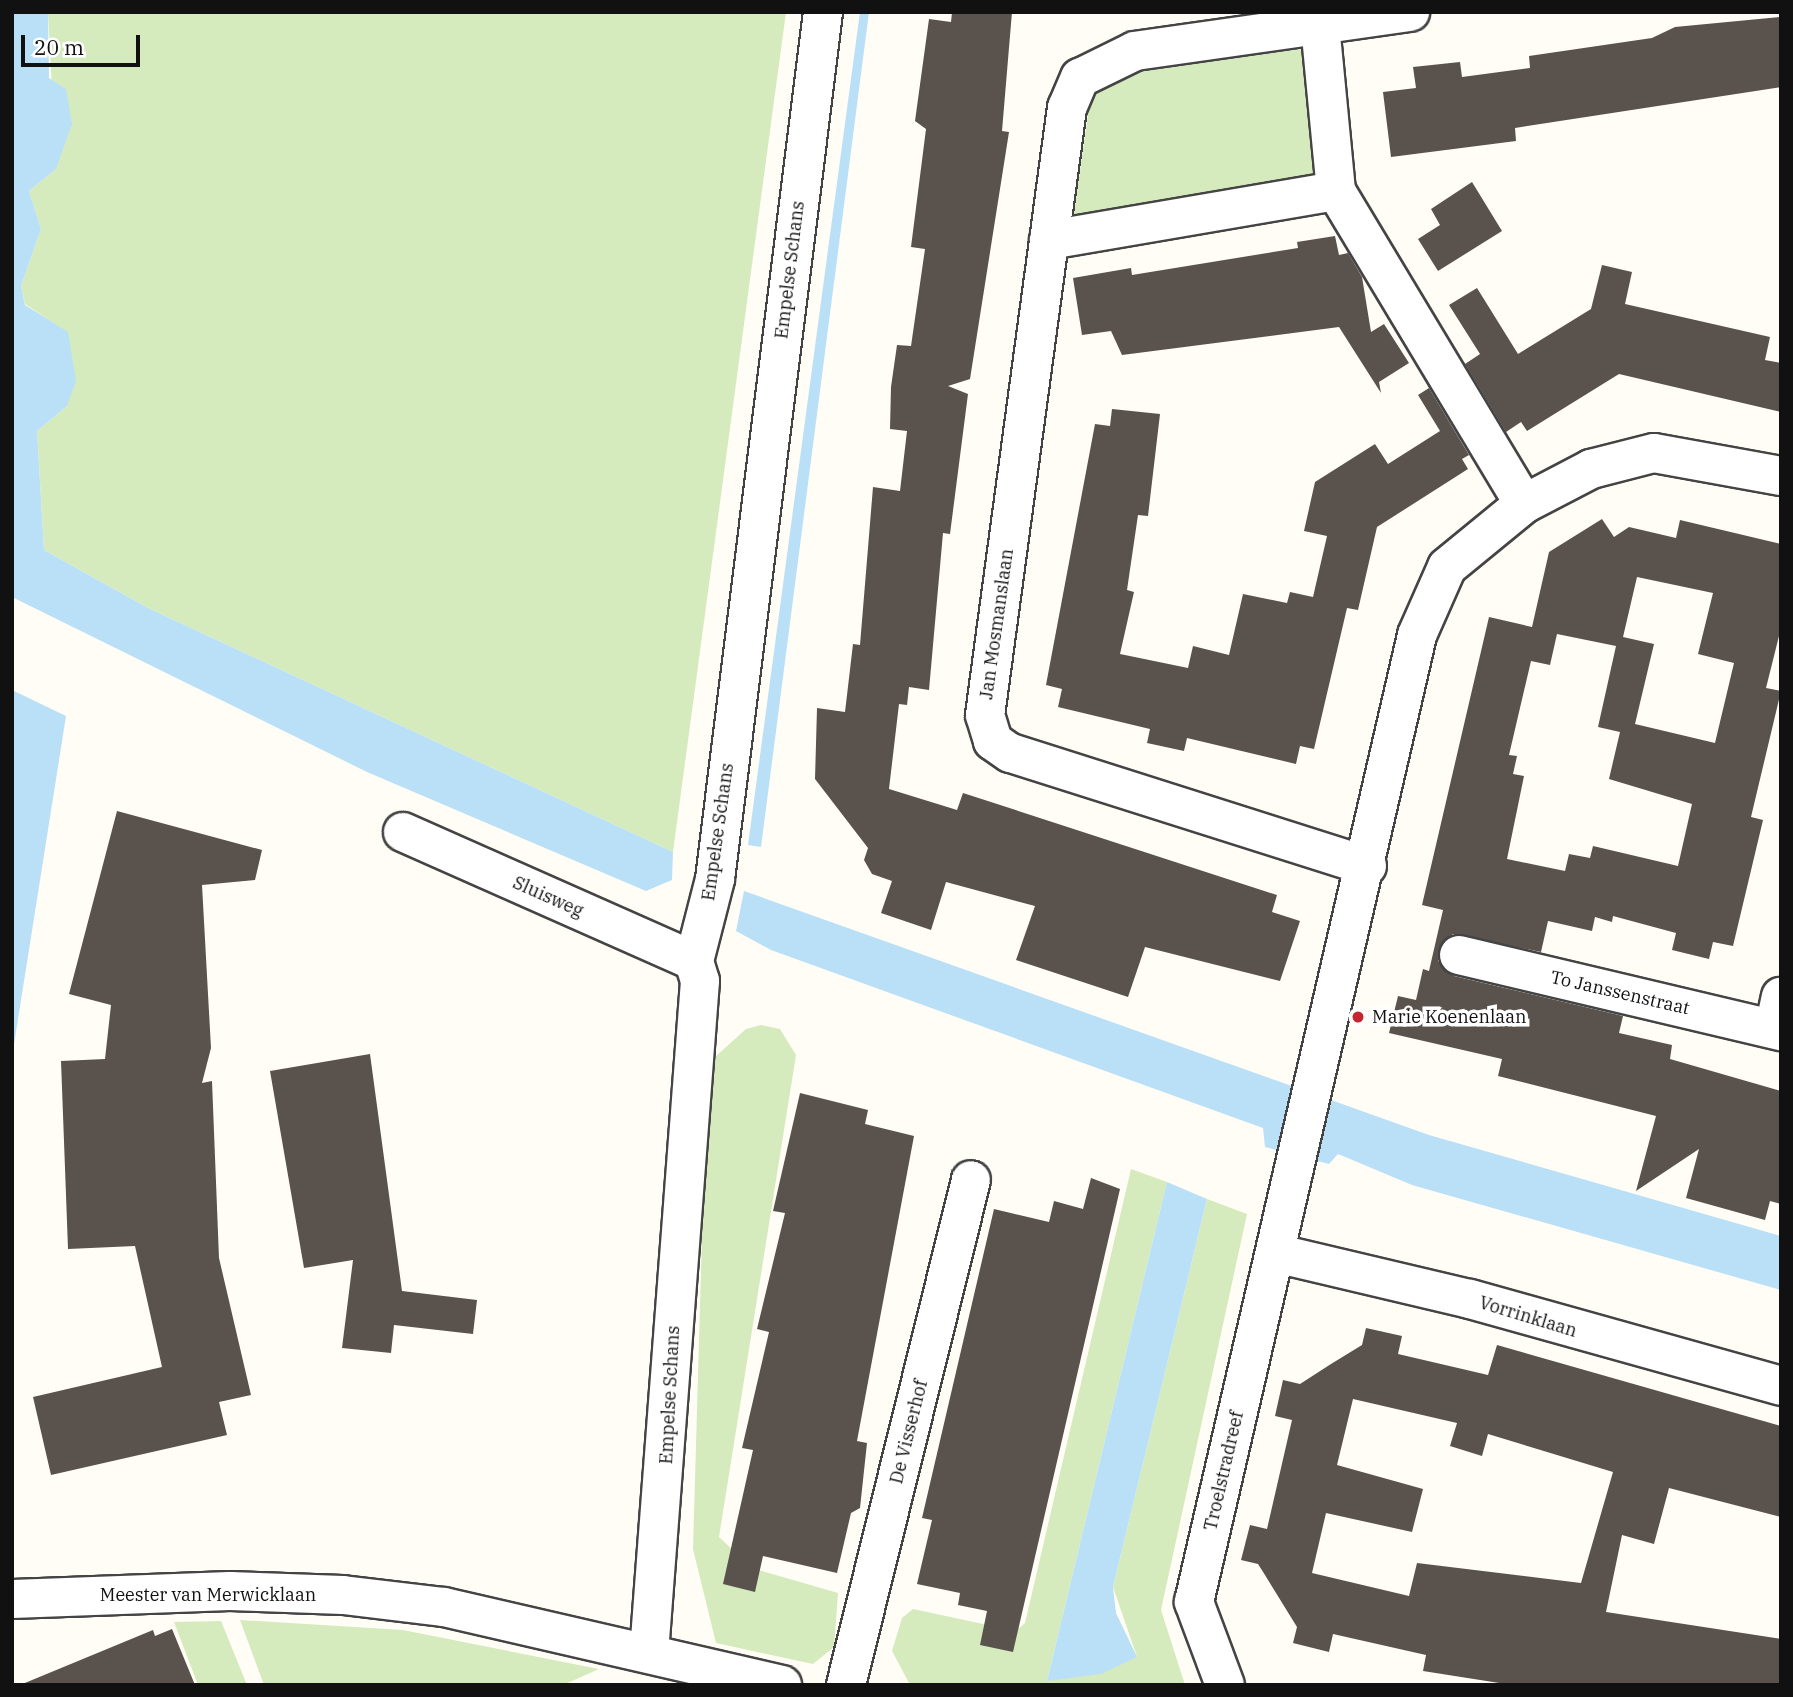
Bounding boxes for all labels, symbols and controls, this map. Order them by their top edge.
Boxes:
scale bar [24,21,144,65]
text: 20 m [34,33,84,61]
street label: Empelse Schans [771,200,809,340]
street label: Jan Mosmanslaan [976,547,1018,701]
street label: Empelse Schans [698,762,738,902]
street label: Sluisweg [509,872,587,922]
street label: To Janssenstraat [1548,966,1692,1020]
place label: Marie Koenenlaan [1372,1006,1526,1028]
marker: Marie Koenenlaan [1350,1009,1366,1025]
street label: Vorrinklaan [1476,1292,1580,1342]
street label: Empelse Schans [656,1325,684,1465]
street label: De Visserhof [886,1378,932,1486]
street label: Troelstradreef [1200,1409,1248,1533]
street label: Meester van Merwicklaan [100,1584,316,1606]

